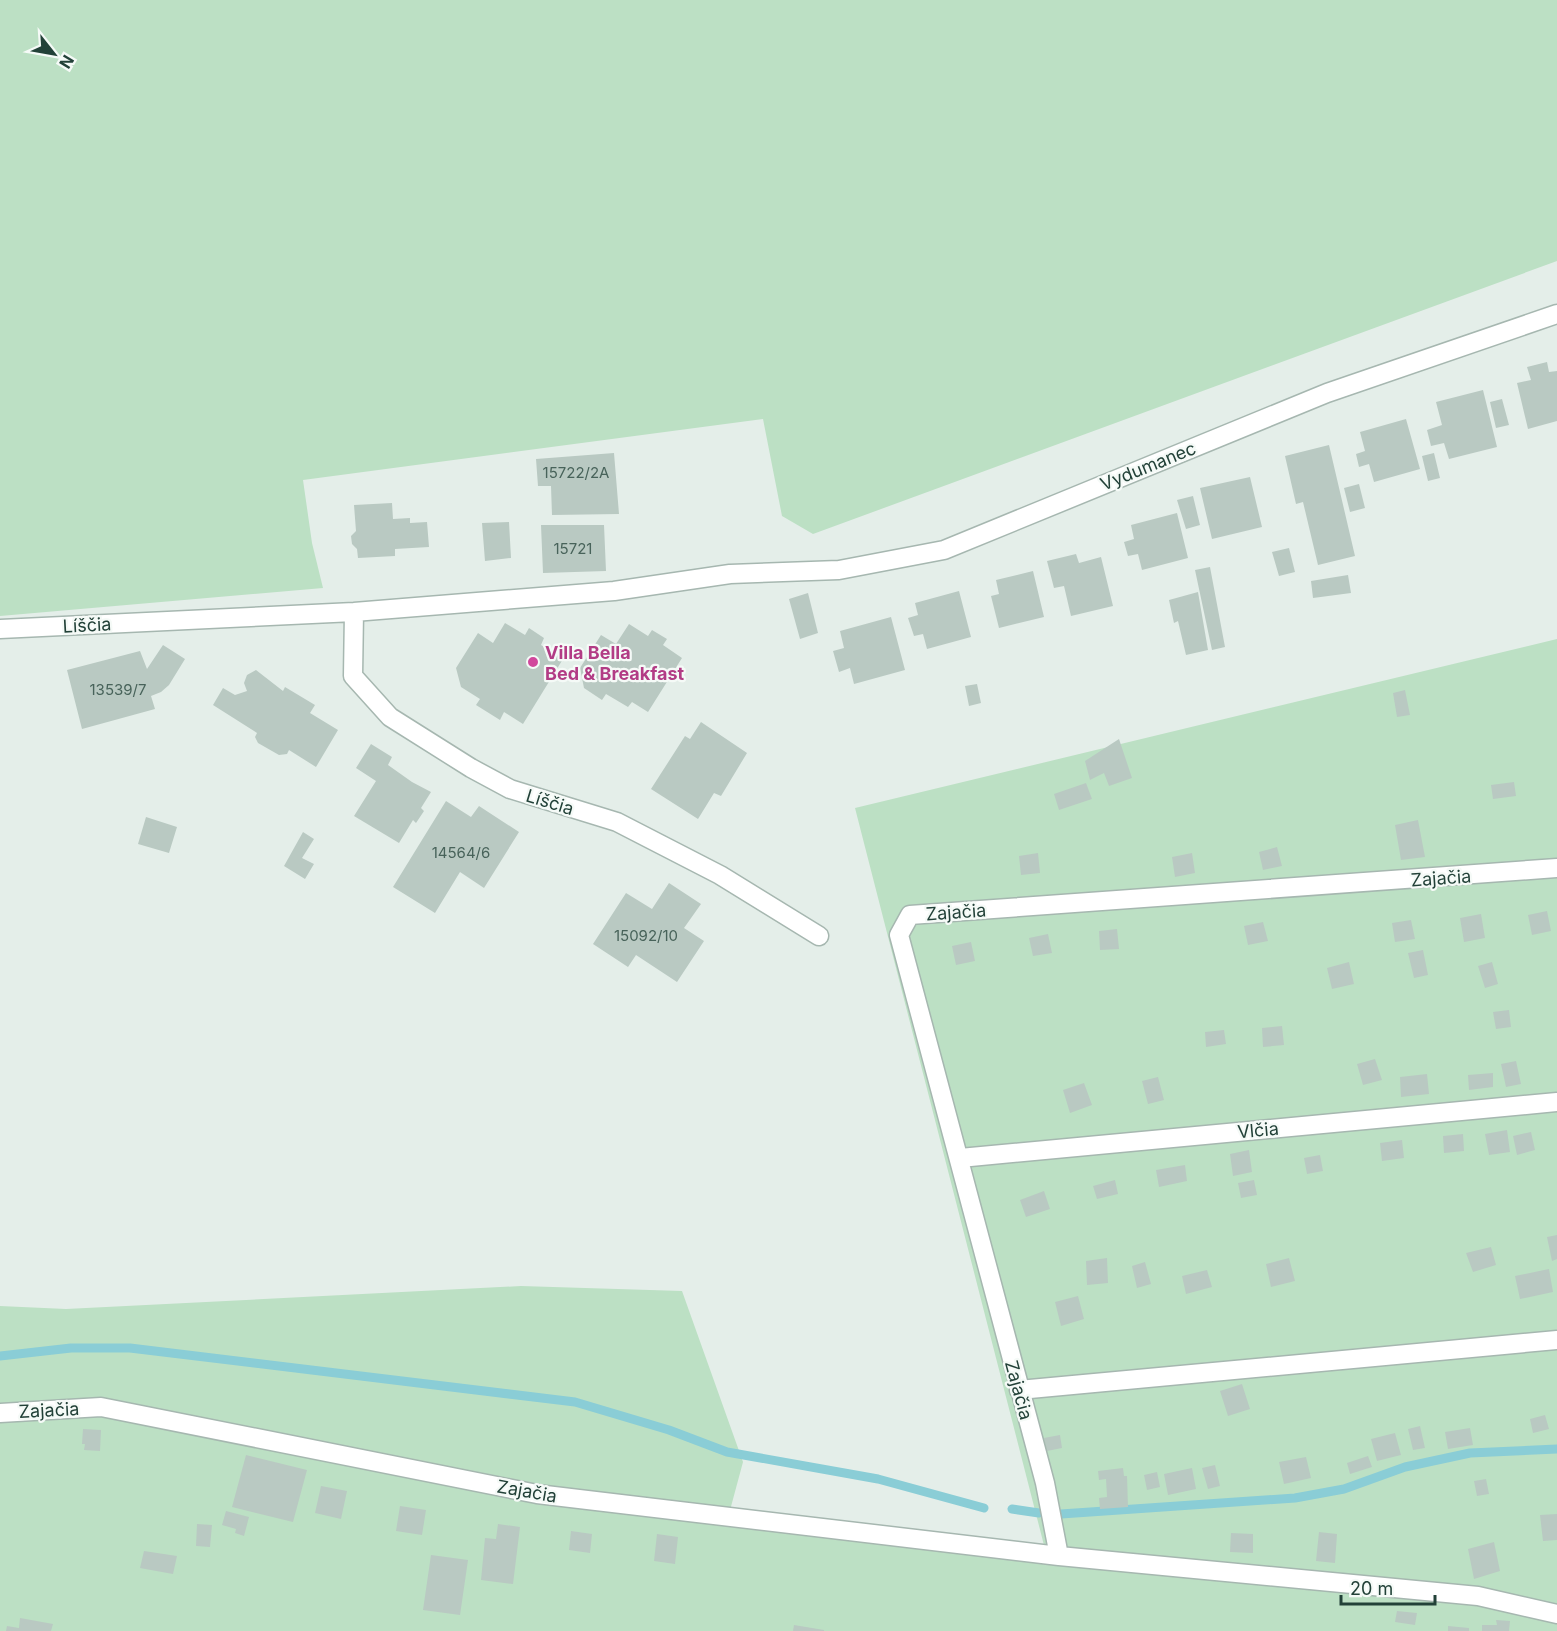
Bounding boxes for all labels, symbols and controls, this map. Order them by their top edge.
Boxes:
north arrow [24,24,84,84]
text: N [55,51,79,72]
street label: Vydumanec [1097,437,1199,495]
house number: 15722/2A [543,463,609,482]
house number: 15721 [554,539,592,558]
street label: Líščia [62,613,112,637]
place label: Villa Bella Bed & Breakfast [545,642,685,684]
marker: Villa Bella Bed & Breakfast [526,655,540,669]
house number: 13539/7 [90,680,146,699]
street label: Líščia [524,785,576,819]
house number: 14564/6 [432,843,490,862]
street label: Zajačia [1410,865,1472,891]
street label: Zajačia [925,899,987,925]
house number: 15092/10 [614,926,678,945]
street label: Vlčia [1236,1118,1280,1142]
street label: Zajačia [1001,1358,1037,1422]
street label: Zajačia [18,1398,80,1422]
street label: Zajačia [495,1475,559,1507]
scale bar [1341,1568,1436,1606]
text: 20 m [1350,1578,1393,1599]

